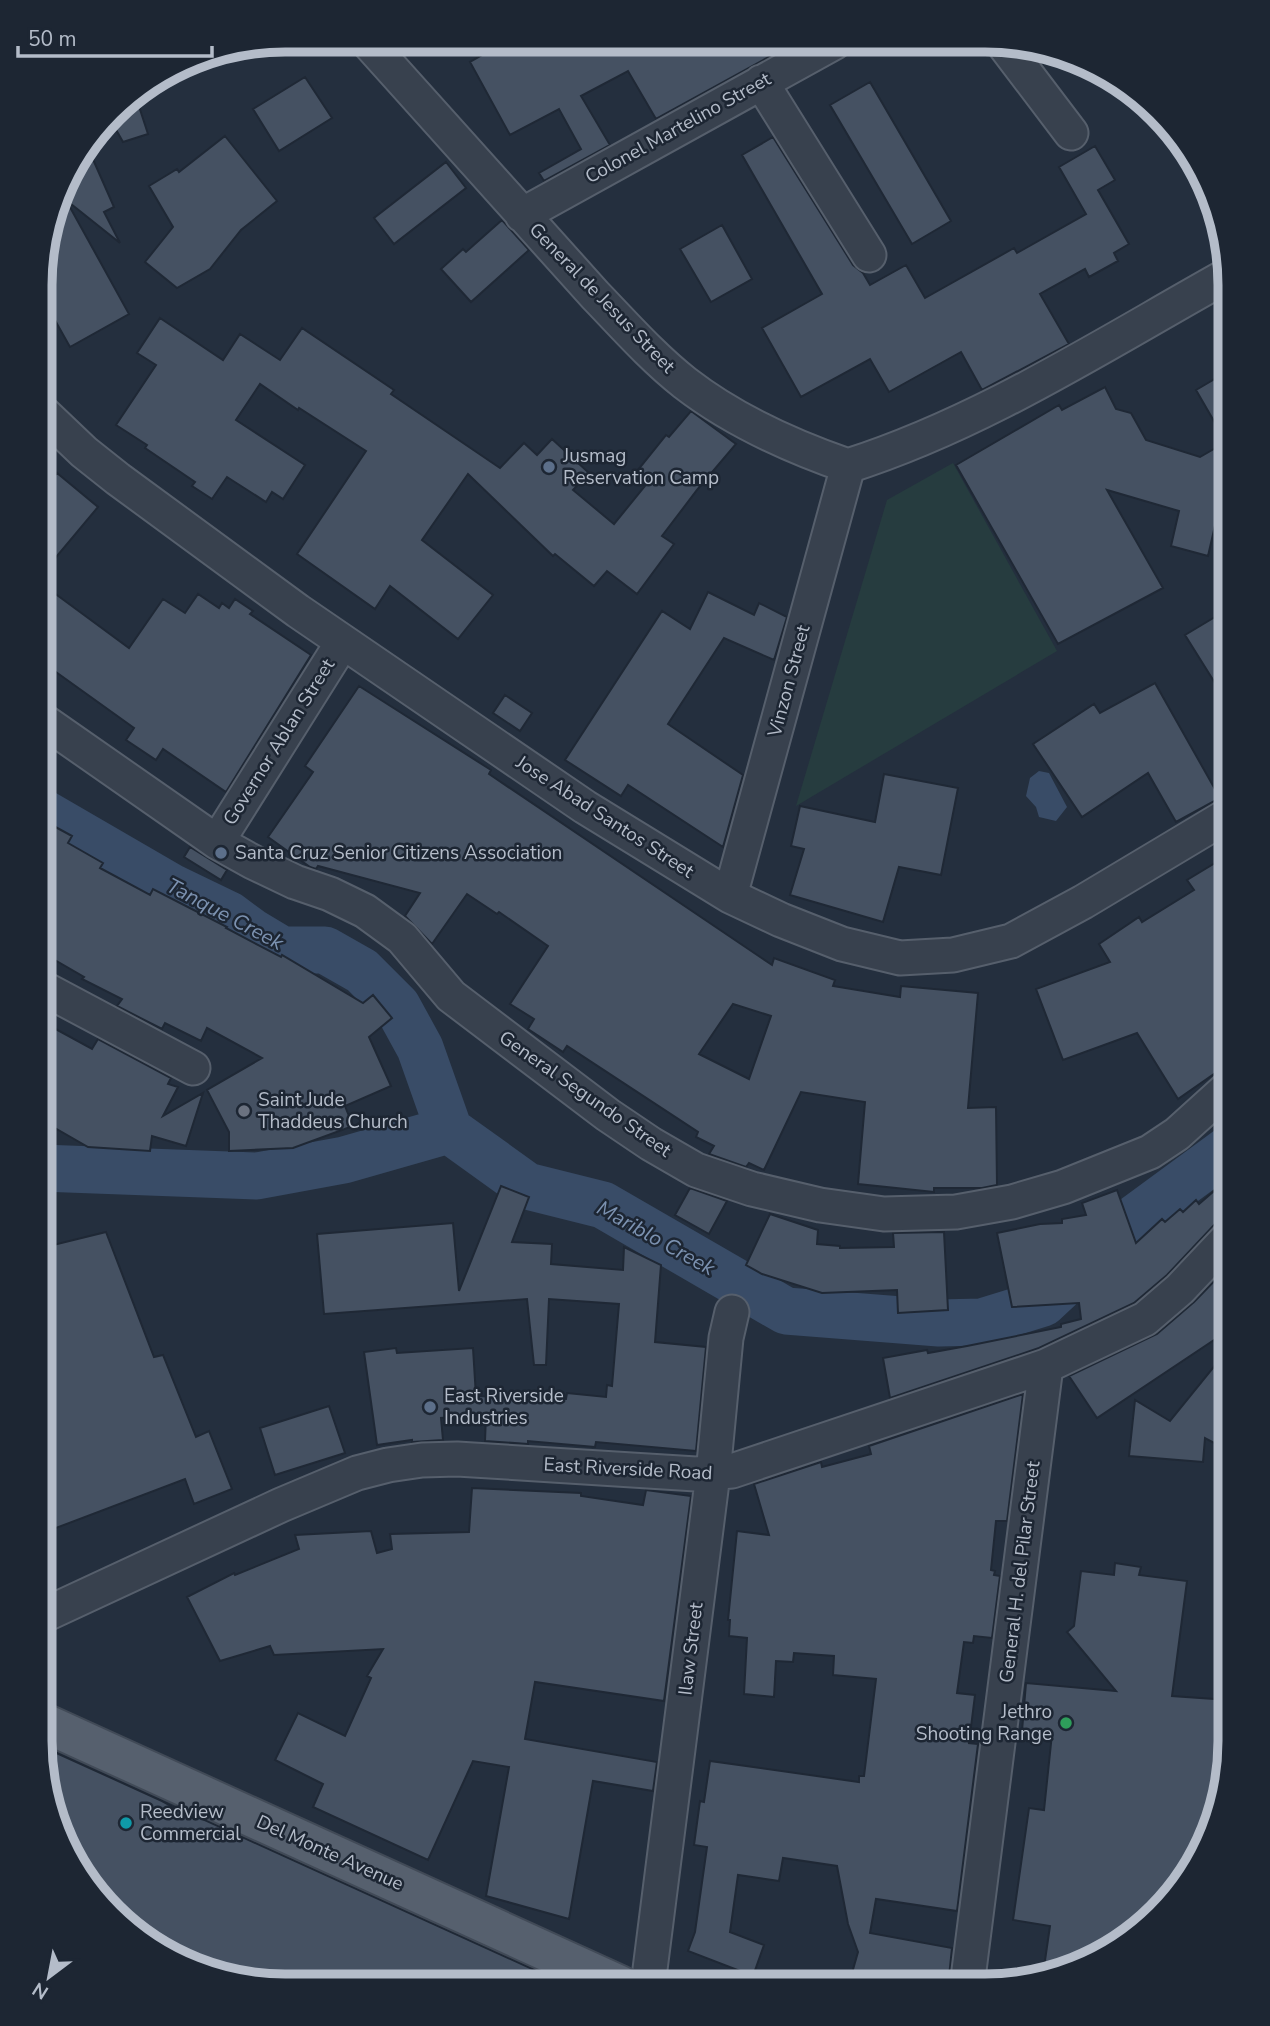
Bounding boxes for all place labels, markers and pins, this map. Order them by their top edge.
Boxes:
place label: Jusmag Reservation Camp [562,443,719,491]
marker: Jusmag Reservation Camp [541,459,557,475]
place label: Santa Cruz Senior Citizens Association [235,840,562,866]
marker: Santa Cruz Senior Citizens Association [213,845,229,861]
place label: Saint Jude Thaddeus Church [258,1087,408,1135]
marker: Saint Jude Thaddeus Church [236,1103,252,1119]
place label: East Riverside Industries [444,1383,564,1431]
marker: East Riverside Industries [422,1399,438,1415]
place label: Jethro Shooting Range [916,1699,1052,1747]
marker: Jethro Shooting Range [1058,1715,1074,1731]
place label: Reedview Commercial [140,1799,241,1847]
marker: Reedview Commercial [118,1815,134,1831]

